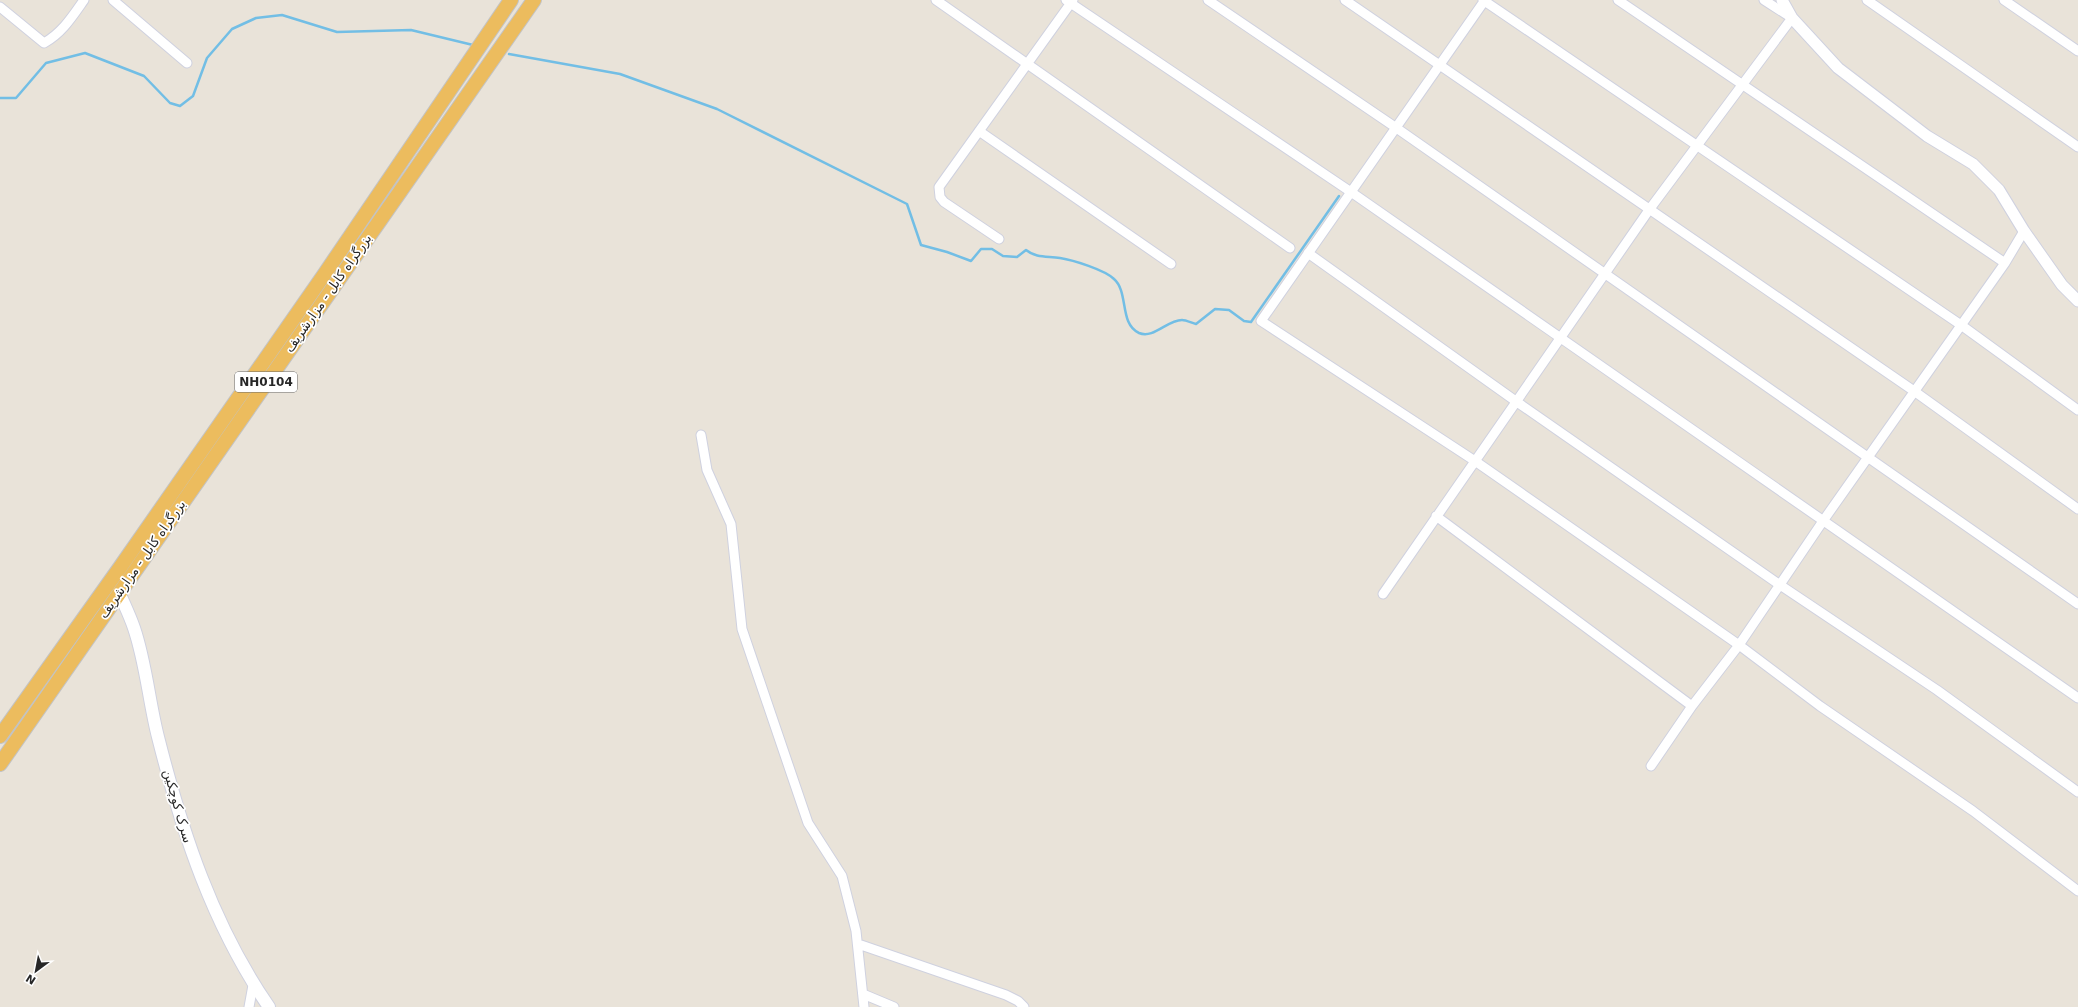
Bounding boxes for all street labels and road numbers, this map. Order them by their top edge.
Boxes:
street label: بزرگراه کابل - مزارشریف [281,231,375,356]
road number: NH0104 [235,372,297,392]
street label: بزرگراه کابل - مزارشریف [95,497,189,622]
street label: سرک کوچکین [159,768,196,845]

